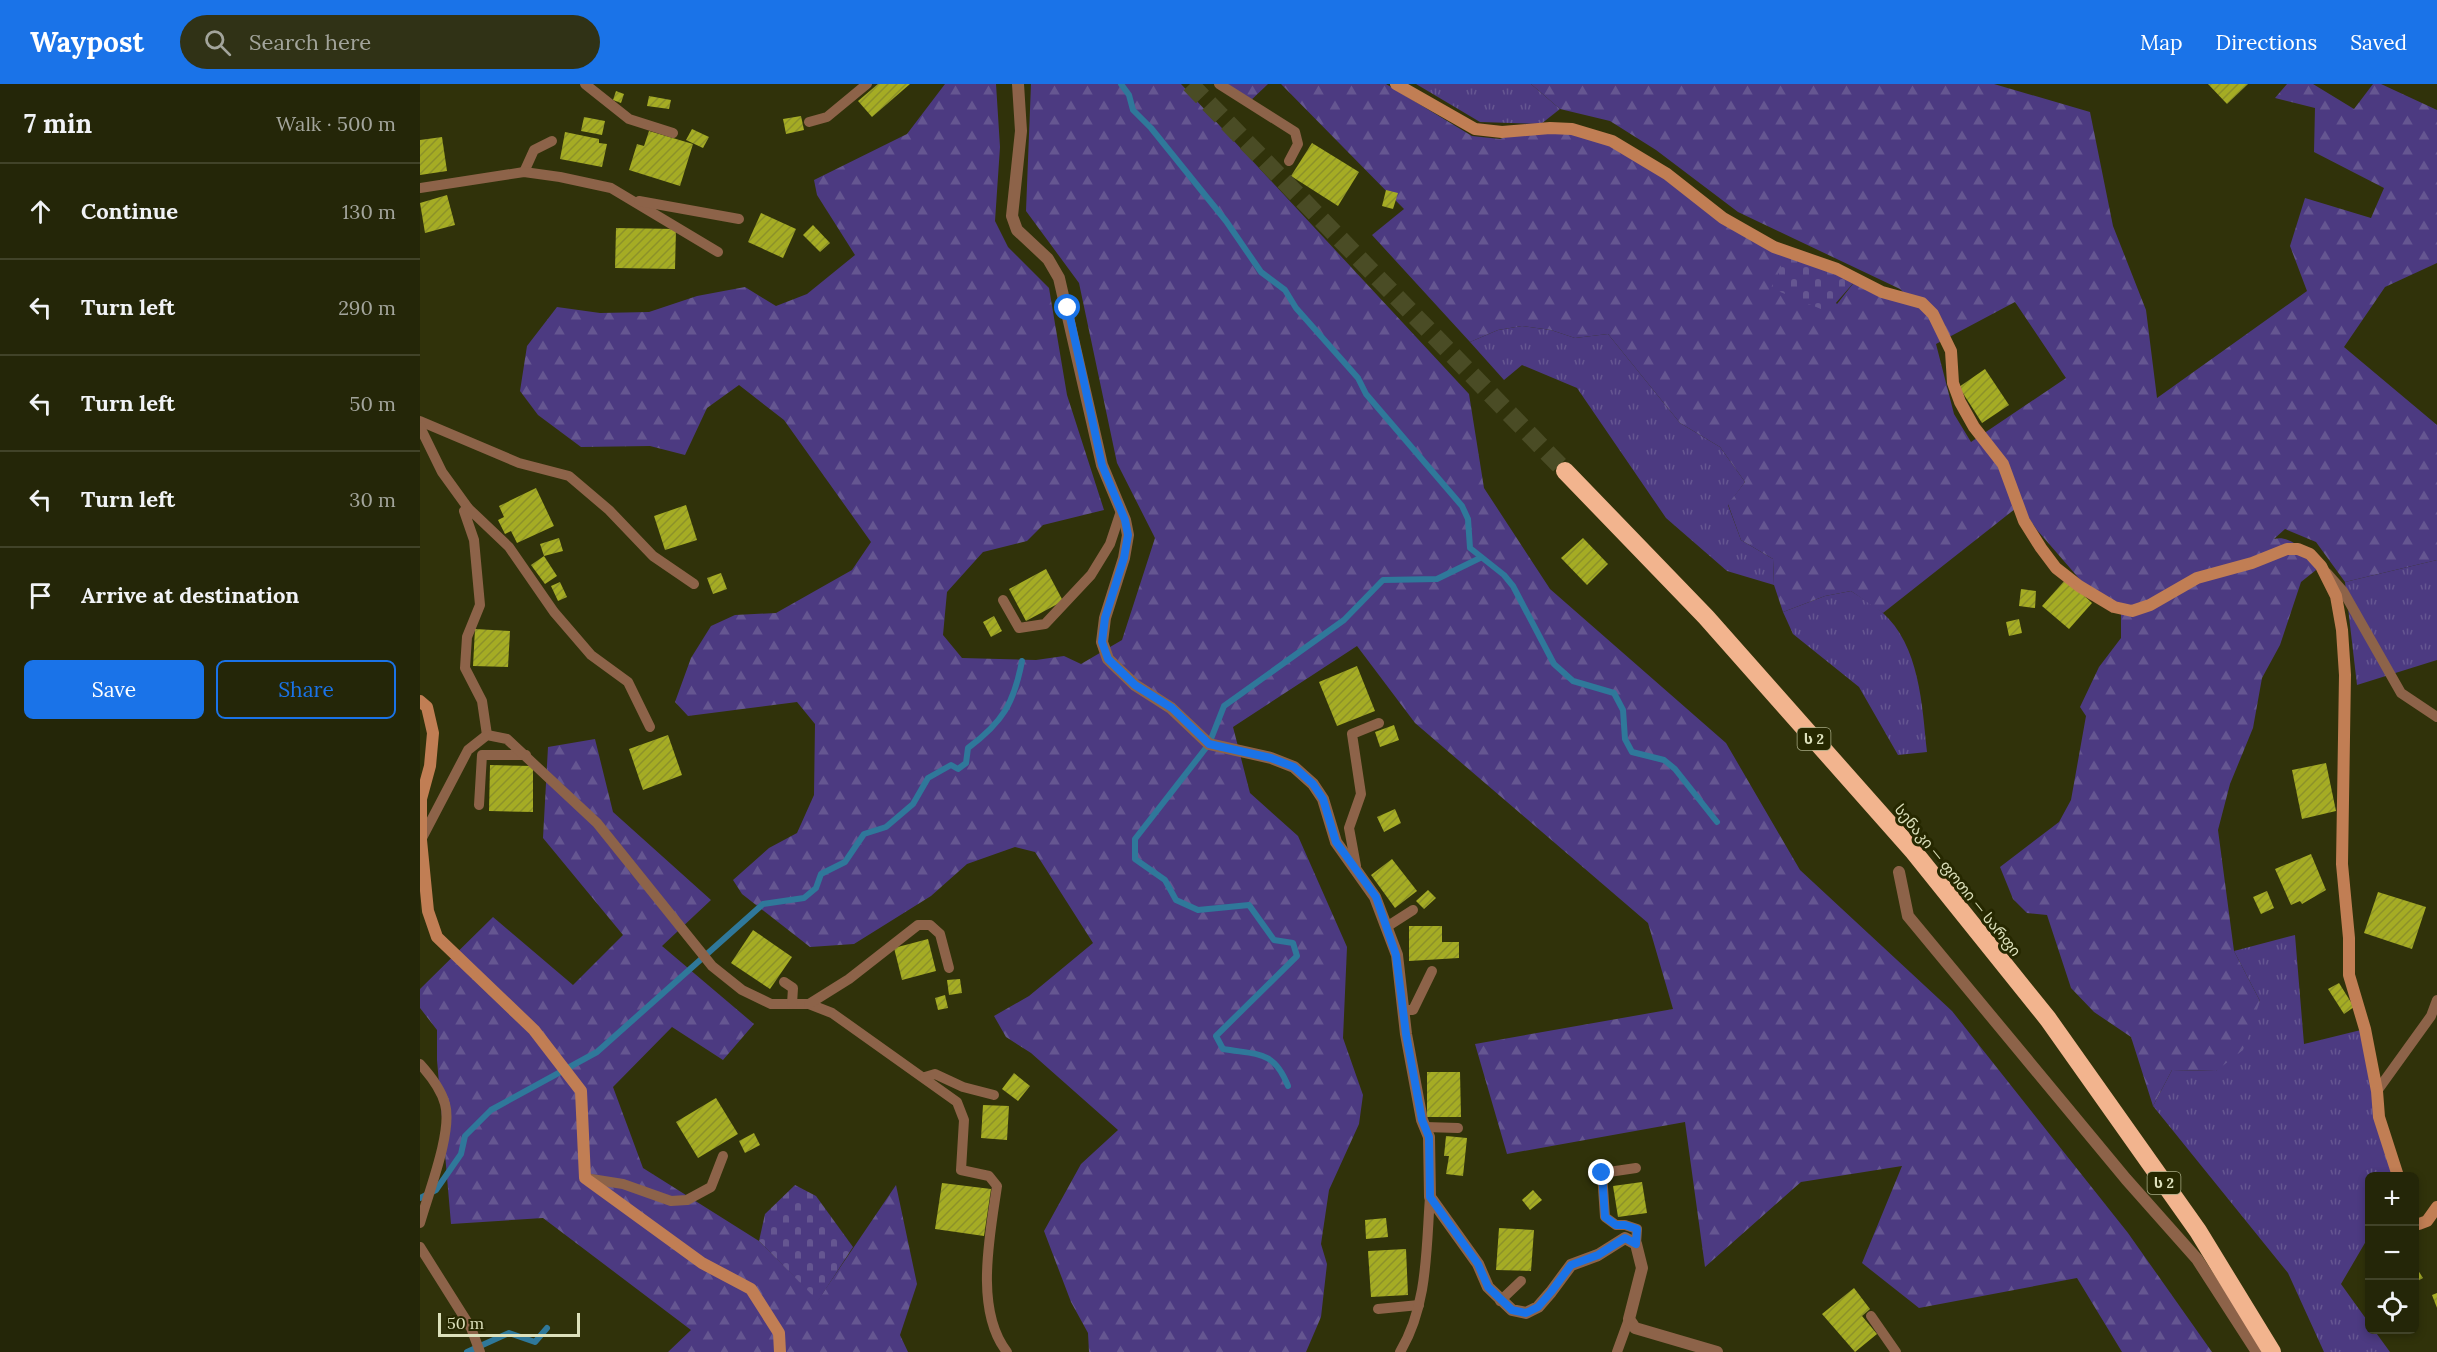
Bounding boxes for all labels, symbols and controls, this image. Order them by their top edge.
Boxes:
search box [180,15,600,69]
text: Waypost [30,24,144,60]
icon: search [201,26,234,59]
text: Search here [249,28,371,56]
text: Map [2140,29,2183,56]
text: Directions [2216,29,2317,56]
text: Saved [2350,29,2407,56]
text: 7 min [24,107,92,140]
text: Walk · 500 m [276,111,396,136]
icon: ahead [24,195,57,228]
text: Continue [81,197,178,225]
text: 130 m [342,199,396,224]
icon: left [24,291,57,324]
text: Turn left [81,293,175,321]
route start [1054,294,1080,320]
text: 290 m [338,295,396,320]
icon: left [24,387,57,420]
text: Turn left [81,389,175,417]
text: 50 m [350,391,396,416]
icon: left [24,483,57,516]
text: Turn left [81,485,175,513]
text: 30 m [349,487,396,512]
icon: arrive [24,579,57,612]
text: Arrive at destination [81,581,299,609]
button: Save [24,660,204,719]
button: Share [216,660,396,719]
road number: ს 2 [1798,728,1830,750]
street label: სენაკი — ფოთი — სარფი [1891,800,2025,960]
route end [1588,1159,1614,1185]
road number: ს 2 [2148,1172,2180,1194]
map controls [2365,1172,2419,1334]
button: + [2365,1172,2419,1226]
button: − [2365,1226,2419,1280]
button: locate [2365,1280,2419,1334]
scale bar [438,1310,580,1338]
text: 50 m [447,1313,484,1333]

